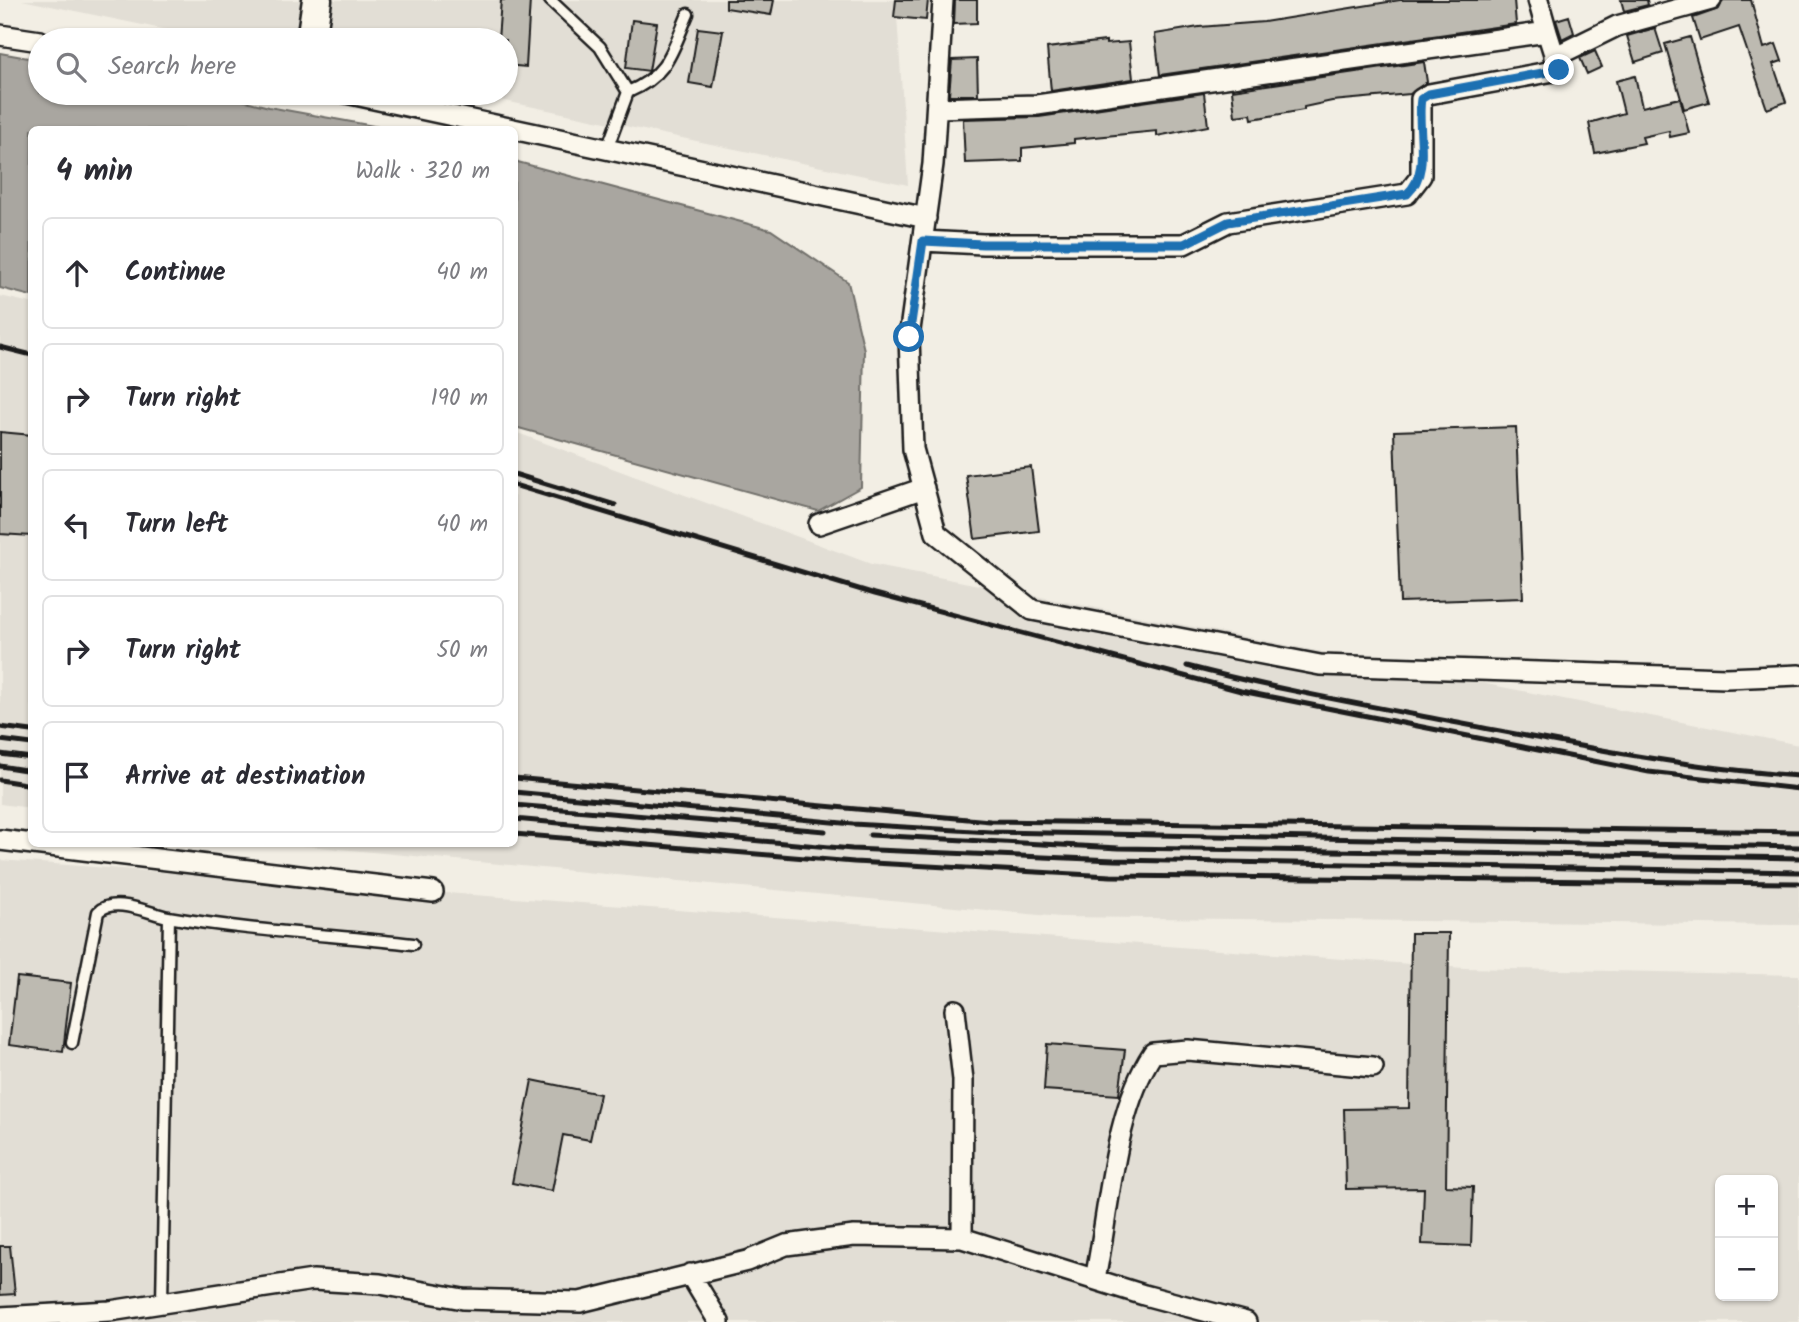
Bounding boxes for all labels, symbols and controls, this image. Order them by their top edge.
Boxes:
search box [28,28,518,105]
text: Search here [108,46,236,88]
icon: search [52,48,90,86]
route end [1543,54,1574,85]
text: 4 min [56,148,133,196]
text: Walk · 320 m [355,154,490,190]
text: Continue [125,252,226,294]
icon: ahead [58,254,96,292]
text: 40 m [436,255,488,291]
route start [893,321,924,352]
text: Turn right [125,378,241,420]
icon: right [58,380,96,418]
text: 190 m [431,381,488,417]
text: Turn left [125,504,228,546]
icon: left [58,506,96,544]
text: 40 m [436,507,488,543]
text: Turn right [125,630,241,672]
icon: right [58,632,96,670]
text: 50 m [437,633,488,669]
text: Arrive at destination [125,756,365,798]
icon: arrive [58,758,96,796]
map controls [1715,1175,1778,1301]
button: + [1715,1175,1778,1238]
button: − [1715,1238,1778,1301]

